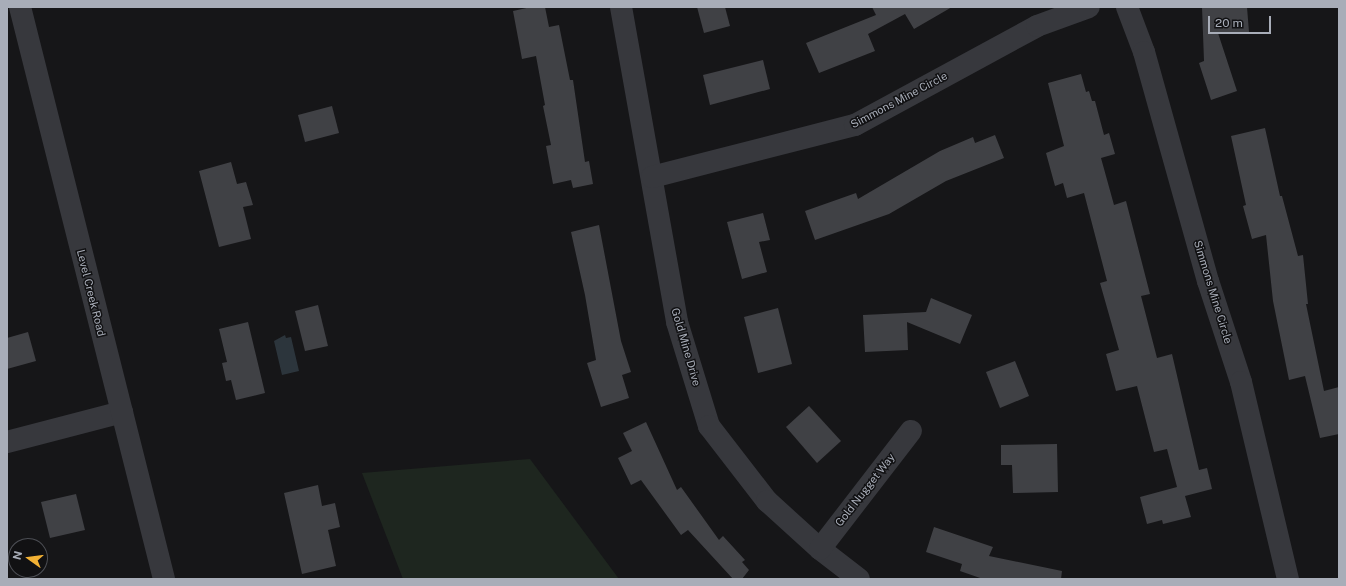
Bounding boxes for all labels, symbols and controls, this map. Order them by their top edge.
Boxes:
scale bar [1210,8,1273,34]
text: 20 m [1215,16,1243,30]
street label: Simmons Mine Circle [848,69,950,131]
street label: Simmons Mine Circle [1191,239,1235,345]
street label: Level Creek Road [74,248,108,338]
street label: Gold Mine Drive [669,306,703,388]
street label: Gold Nugget Way [832,451,898,529]
north arrow [8,538,48,578]
text: N [10,550,24,561]

